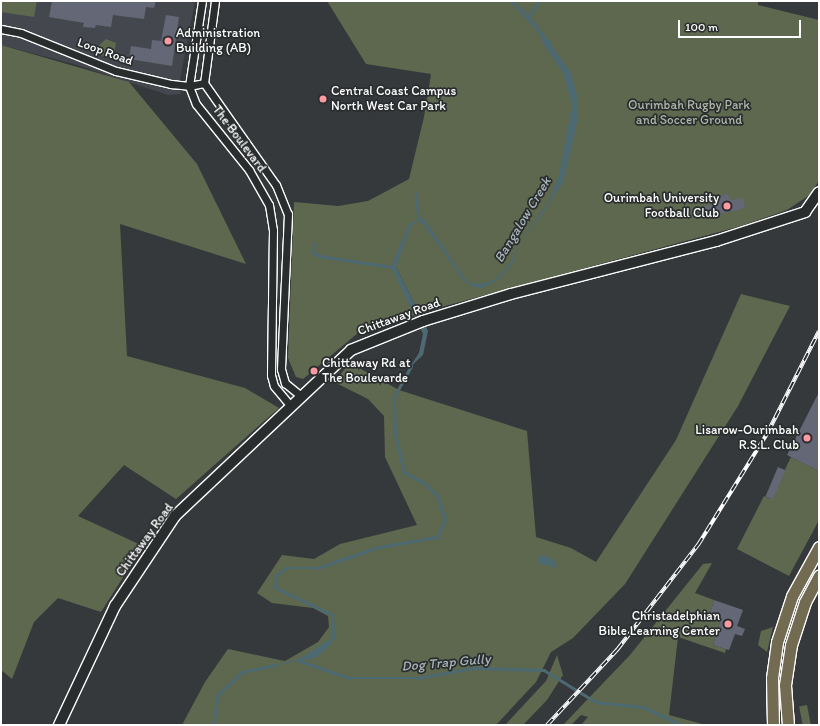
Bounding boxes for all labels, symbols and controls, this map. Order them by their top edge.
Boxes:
scale bar [680,12,803,38]
text: 100 m [685,20,718,34]
place label: Administration Building (AB) [176,26,260,57]
street label: Loop Road [75,35,135,69]
marker: Administration Building (AB) [163,36,173,46]
place label: Central Coast Campus North West Car Park [331,84,456,115]
marker: Central Coast Campus North West Car Park [318,94,328,104]
park label: Ourimbah Rugby Park and Soccer Ground [628,98,750,129]
street label: The Boulevard [209,102,269,176]
water label: Bangalow Creek [491,174,555,266]
place label: Ourimbah University Football Club [603,191,719,222]
marker: Ourimbah University Football Club [722,201,732,211]
street label: Chittaway Road [355,295,443,339]
place label: Chittaway Rd at The Boulevarde [322,356,410,387]
marker: Chittaway Rd at The Boulevarde [309,366,319,376]
place label: Lisarow-Ourimbah R.S.L. Club [695,423,799,454]
marker: Lisarow-Ourimbah R.S.L. Club [802,433,812,443]
street label: Chittaway Road [113,500,177,580]
place label: Christadelphian Bible Learning Center [599,609,720,640]
marker: Christadelphian Bible Learning Center [723,619,733,629]
water label: Dog Trap Gully [401,651,491,675]

